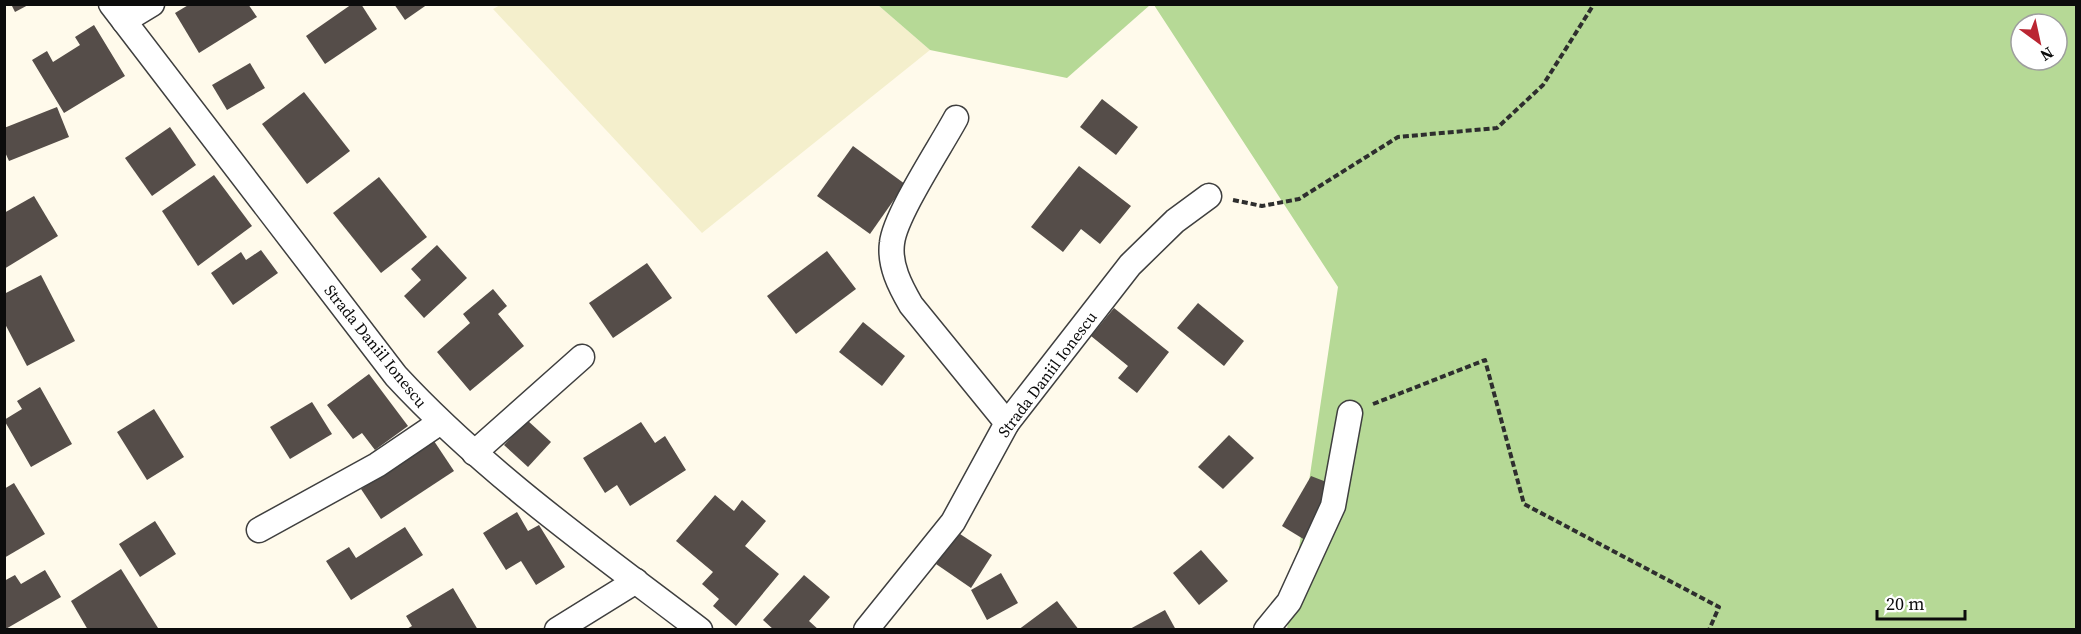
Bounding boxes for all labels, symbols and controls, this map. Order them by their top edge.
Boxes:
north arrow [2009,12,2069,72]
text: N [2036,42,2058,67]
street label: Strada Daniil Ionescu [320,280,432,412]
street label: Strada Daniil Ionescu [992,307,1102,441]
scale bar [1877,583,1966,621]
text: 20 m [1886,591,1924,616]

